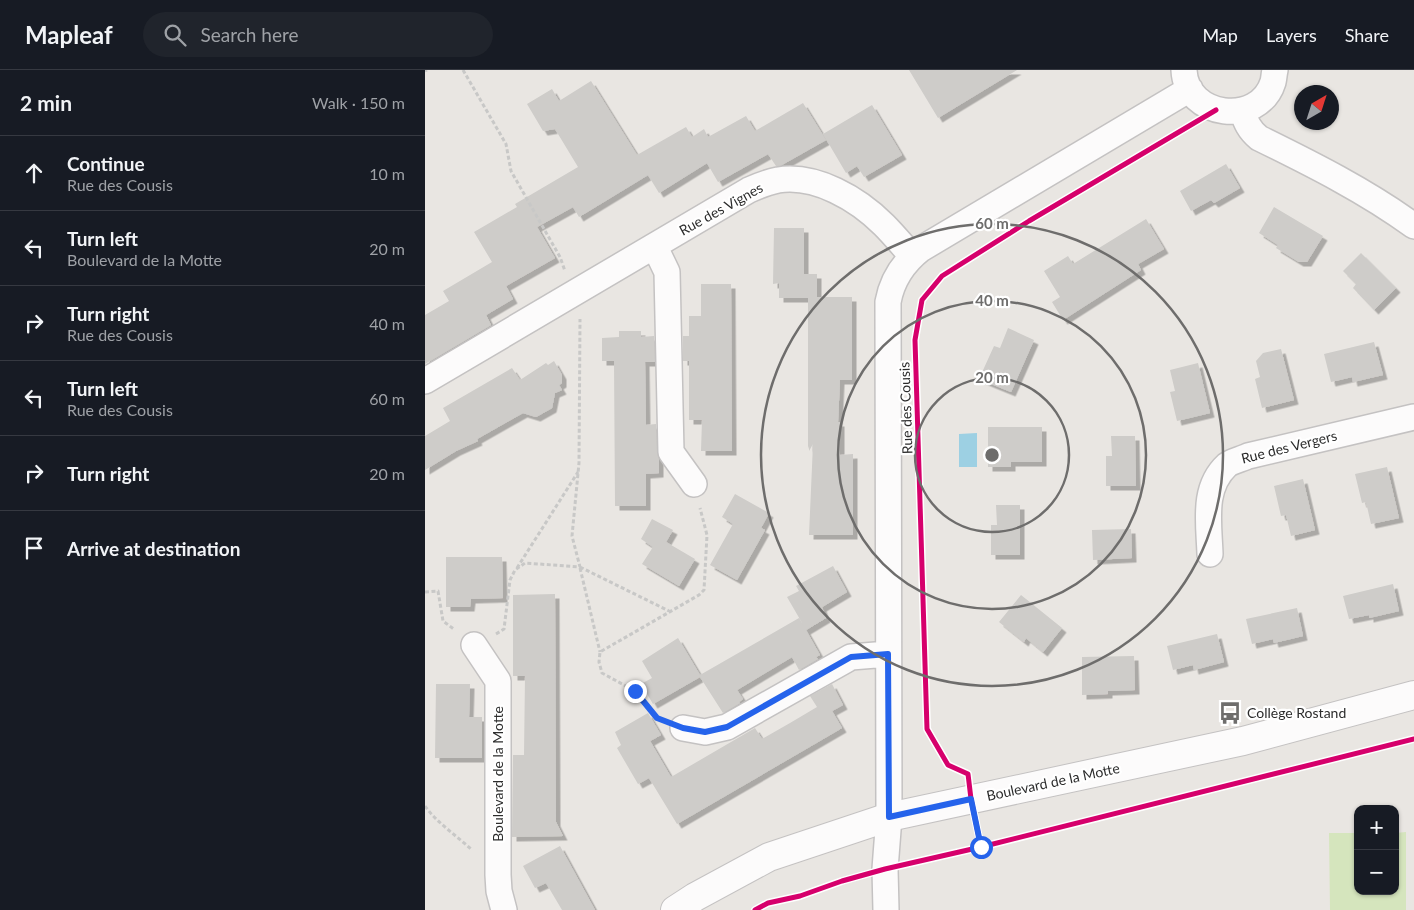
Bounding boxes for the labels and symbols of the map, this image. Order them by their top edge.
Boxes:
north arrow [1294,85,1339,130]
street label: Rue des Vignes [676,179,766,239]
text: 60 m [975,214,1009,232]
text: 40 m [975,291,1009,309]
street label: Rue des Cousis [895,361,916,455]
text: 20 m [975,368,1009,386]
street label: Rue des Vergers [1239,426,1339,467]
centre of rings [983,446,1001,464]
route end [624,680,647,703]
bus stop icon: Collège Rostand [1217,700,1243,726]
place label: Collège Rostand [1247,704,1346,721]
street label: Boulevard de la Motte [489,706,506,842]
street label: Boulevard de la Motte [985,759,1121,804]
route start [970,836,993,859]

